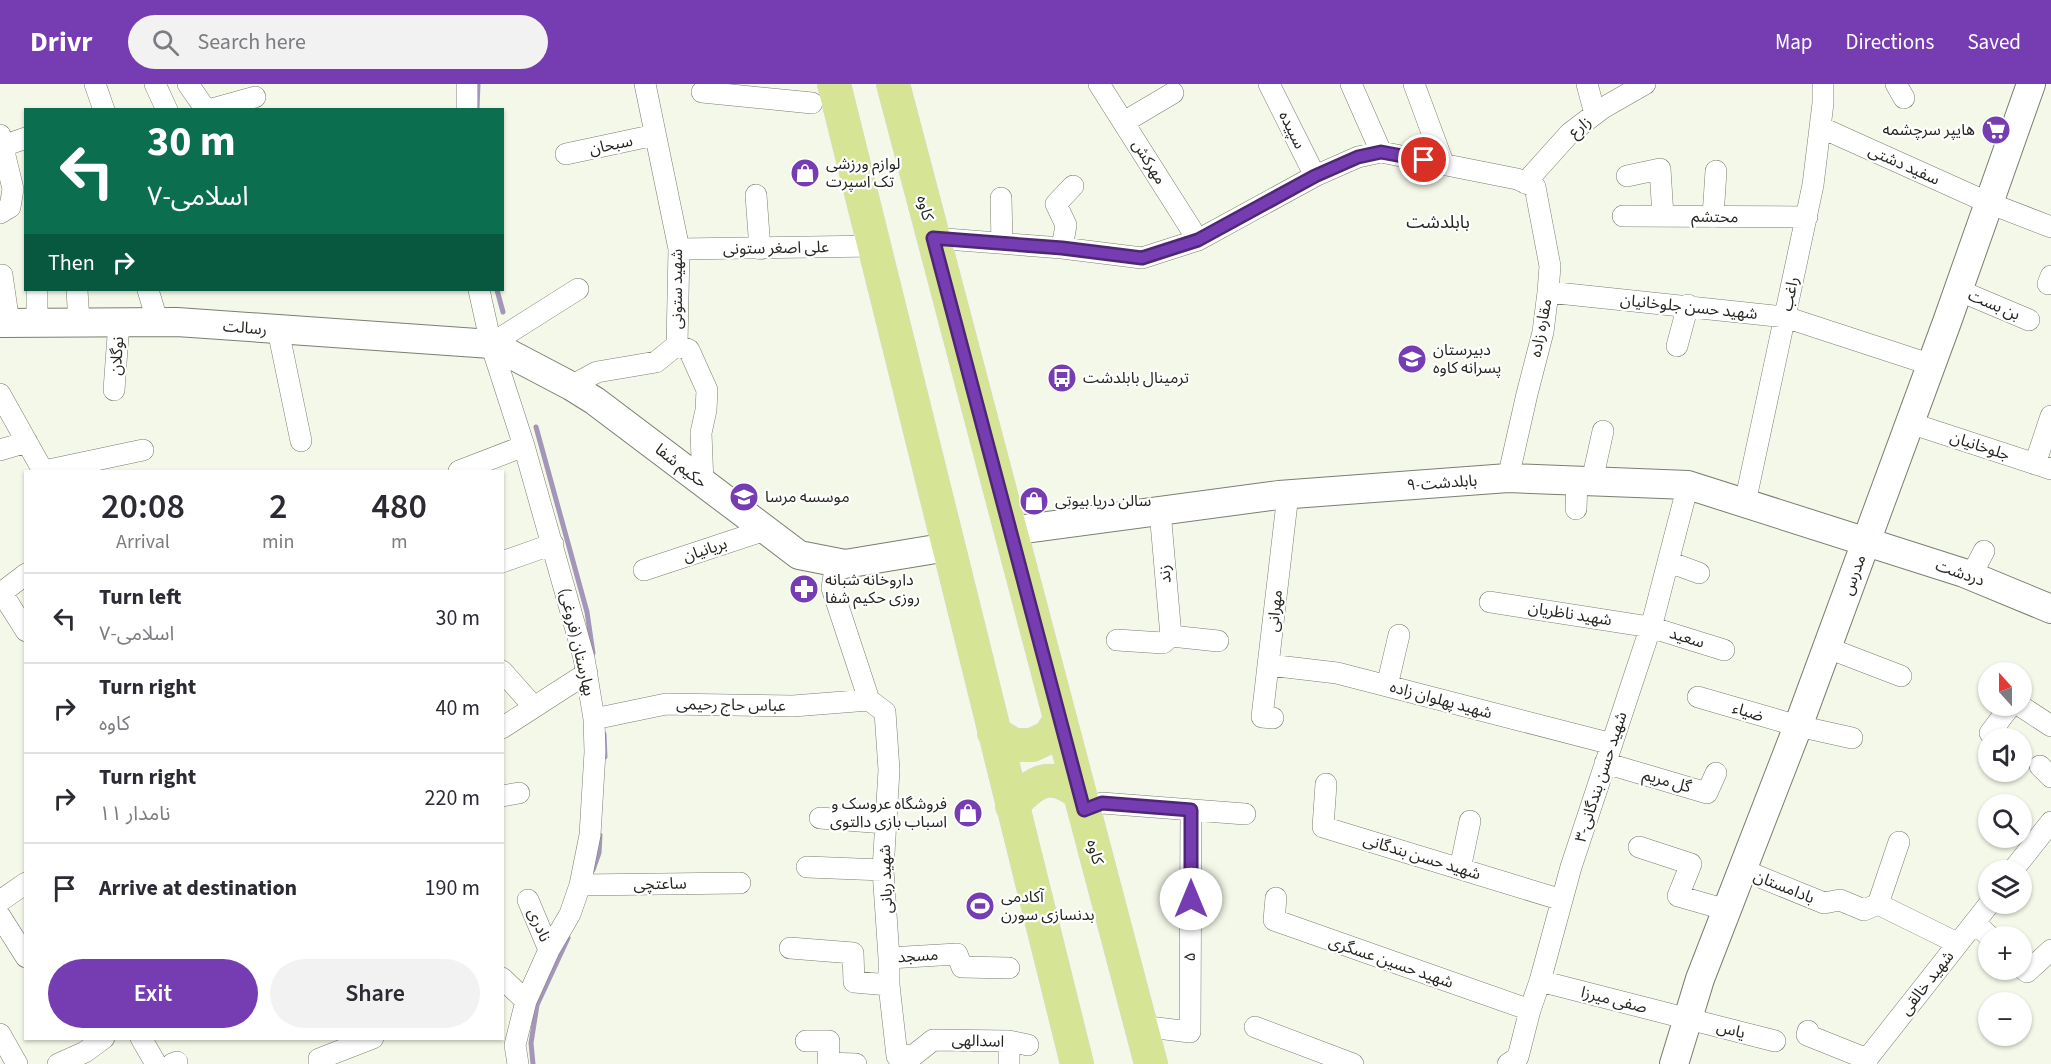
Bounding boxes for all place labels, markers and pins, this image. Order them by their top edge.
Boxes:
supermarket icon: هایپر سرچشمه [1980,114,2012,146]
place label: هایپر سرچشمه [1883,119,1975,141]
pin [1398,134,1449,185]
place label: لوازم ورزشی تک اسپرت [826,153,900,193]
shop icon: لوازم ورزشی تک اسپرت [789,157,821,189]
place label: دبیرستان پسرانه کاوه [1433,339,1501,379]
school or university icon: دبیرستان پسرانه کاوه [1396,343,1428,375]
bus stop icon: ترمینال بابلدشت [1046,362,1078,394]
place label: ترمینال بابلدشت [1083,367,1189,389]
school or university icon: موسسه مرسا [728,481,760,513]
shop icon: سالن دریا بیوتی [1018,485,1050,517]
place label: موسسه مرسا [765,486,850,508]
place label: سالن دریا بیوتی [1055,490,1151,512]
place label: داروخانه شبانه‌ روزی حکیم شفا [825,569,920,610]
pharmacy icon: داروخانه شبانه‌ روزی حکیم شفا [788,573,820,605]
place label: فروشگاه عروسک و اسباب بازی دالتوی [830,793,947,833]
shop icon: فروشگاه عروسک و اسباب بازی دالتوی [952,797,984,829]
place label: آکادمی بدنسازی سورن [1001,886,1095,926]
sports icon: آکادمی بدنسازی سورن [964,890,996,922]

